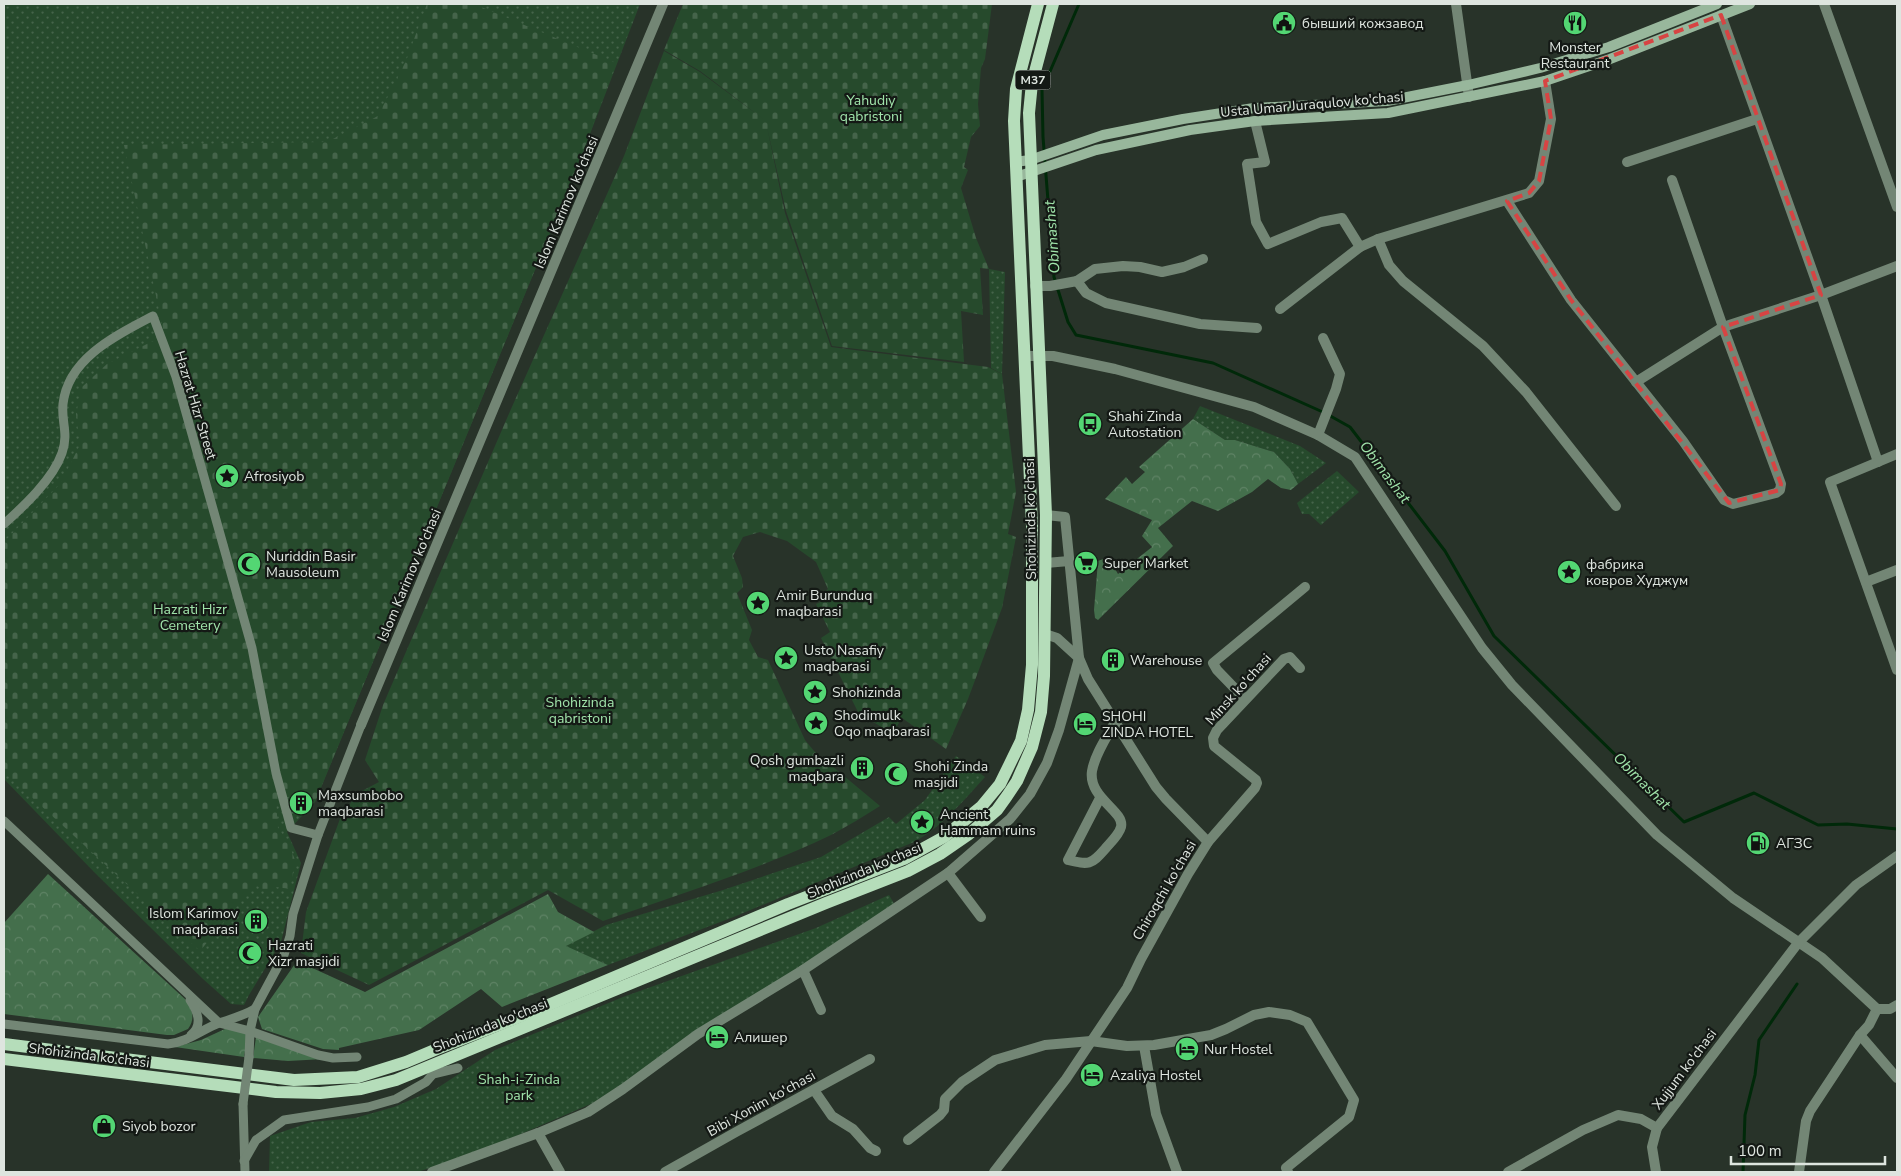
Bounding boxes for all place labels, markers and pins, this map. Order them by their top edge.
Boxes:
public building icon: бывший кожзавод [1271,10,1297,36]
restaurant icon: Monster Restaurant [1562,10,1588,36]
place label: бывший кожзавод [1302,14,1424,33]
place label: Monster Restaurant [1541,38,1609,73]
place label: Shahi Zinda Autostation [1108,407,1182,442]
bus stop icon: Shahi Zinda Autostation [1077,411,1103,437]
place icon: Afrosiyob [214,463,240,489]
place label: Afrosiyob [244,467,305,486]
place label: Nuriddin Basir Mausoleum [266,547,355,582]
supermarket icon: Super Market [1073,550,1099,576]
mosque icon: Nuriddin Basir Mausoleum [236,551,262,577]
place label: Super Market [1104,554,1188,573]
place label: фабрика ковров Худжум [1586,555,1688,590]
place icon: фабрика ковров Худжум [1556,559,1582,585]
place label: Amir Burunduq maqbarasi [776,586,872,621]
place icon: Amir Burunduq maqbarasi [745,590,771,616]
place label: Usto Nasafiy maqbarasi [804,641,885,676]
place icon: Usto Nasafiy maqbarasi [773,645,799,671]
building icon: Warehouse [1100,647,1126,673]
place label: Warehouse [1130,651,1202,670]
place icon: Shohizinda [802,679,828,705]
place label: Shohizinda [832,683,901,702]
place label: Shodimulk Oqo maqbarasi [834,706,930,741]
place label: SHOHI ZINDA HOTEL [1102,707,1194,742]
place icon: Shodimulk Oqo maqbarasi [803,710,829,736]
hotel icon: SHOHI ZINDA HOTEL [1072,711,1098,737]
place label: Qosh gumbazli maqbara [750,751,844,786]
building icon: Qosh gumbazli maqbara [849,755,875,781]
place label: Shohi Zinda masjidi [914,757,988,792]
mosque icon: Shohi Zinda masjidi [883,761,909,787]
place label: Maxsumbobo maqbarasi [318,786,403,821]
building icon: Maxsumbobo maqbarasi [288,790,314,816]
place label: Ancient Hammam ruins [940,805,1036,840]
place icon: Ancient Hammam ruins [909,809,935,835]
fuel station icon: АГЗС [1745,830,1771,856]
place label: АГЗС [1776,834,1812,853]
place label: Islom Karimov maqbarasi [149,904,239,939]
building icon: Islom Karimov maqbarasi [243,908,269,934]
place label: Hazrati Xizr masjidi [268,936,340,971]
mosque icon: Hazrati Xizr masjidi [237,940,263,966]
hotel icon: Алишер [704,1024,730,1050]
place label: Алишер [734,1028,788,1047]
hotel icon: Nur Hostel [1174,1036,1200,1062]
place label: Nur Hostel [1204,1040,1273,1059]
hotel icon: Azaliya Hostel [1079,1062,1105,1088]
place label: Azaliya Hostel [1110,1066,1202,1085]
shop icon: Siyob bozor [91,1113,117,1139]
place label: Siyob bozor [122,1117,196,1136]

